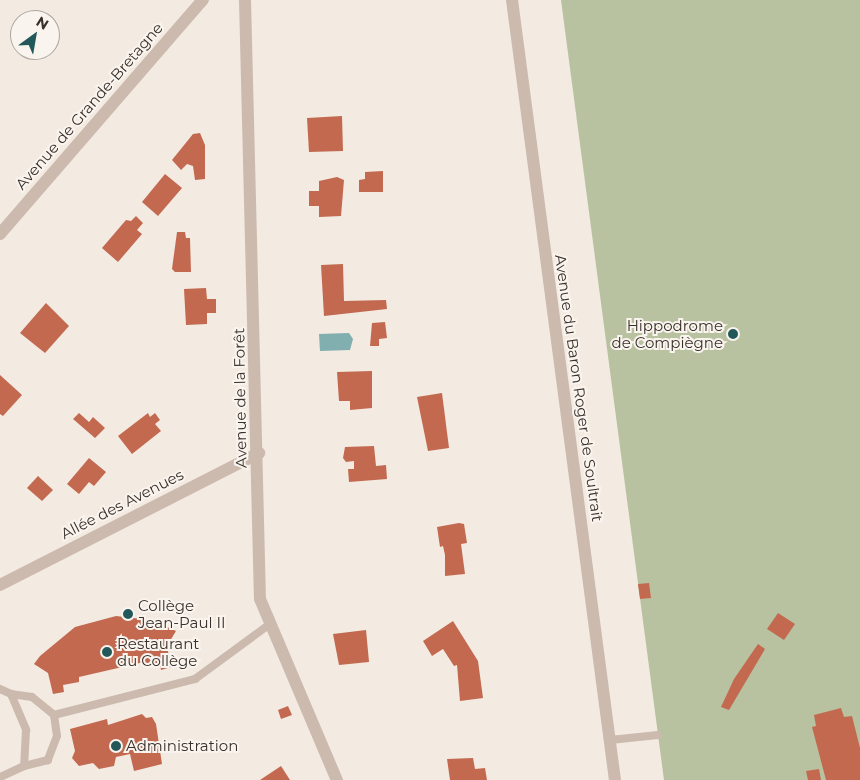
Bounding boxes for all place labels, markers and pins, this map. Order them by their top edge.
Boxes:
place label: Hippodrome de Compiègne [611,316,723,351]
marker: Hippodrome de Compiègne [727,328,739,340]
place label: Collège Jean-Paul II [138,596,226,631]
marker: Collège Jean-Paul II [122,608,134,620]
place label: Restaurant du Collège [117,634,199,669]
marker: Restaurant du Collège [101,646,113,658]
place label: Administration [126,737,238,755]
marker: Administration [110,740,122,752]

